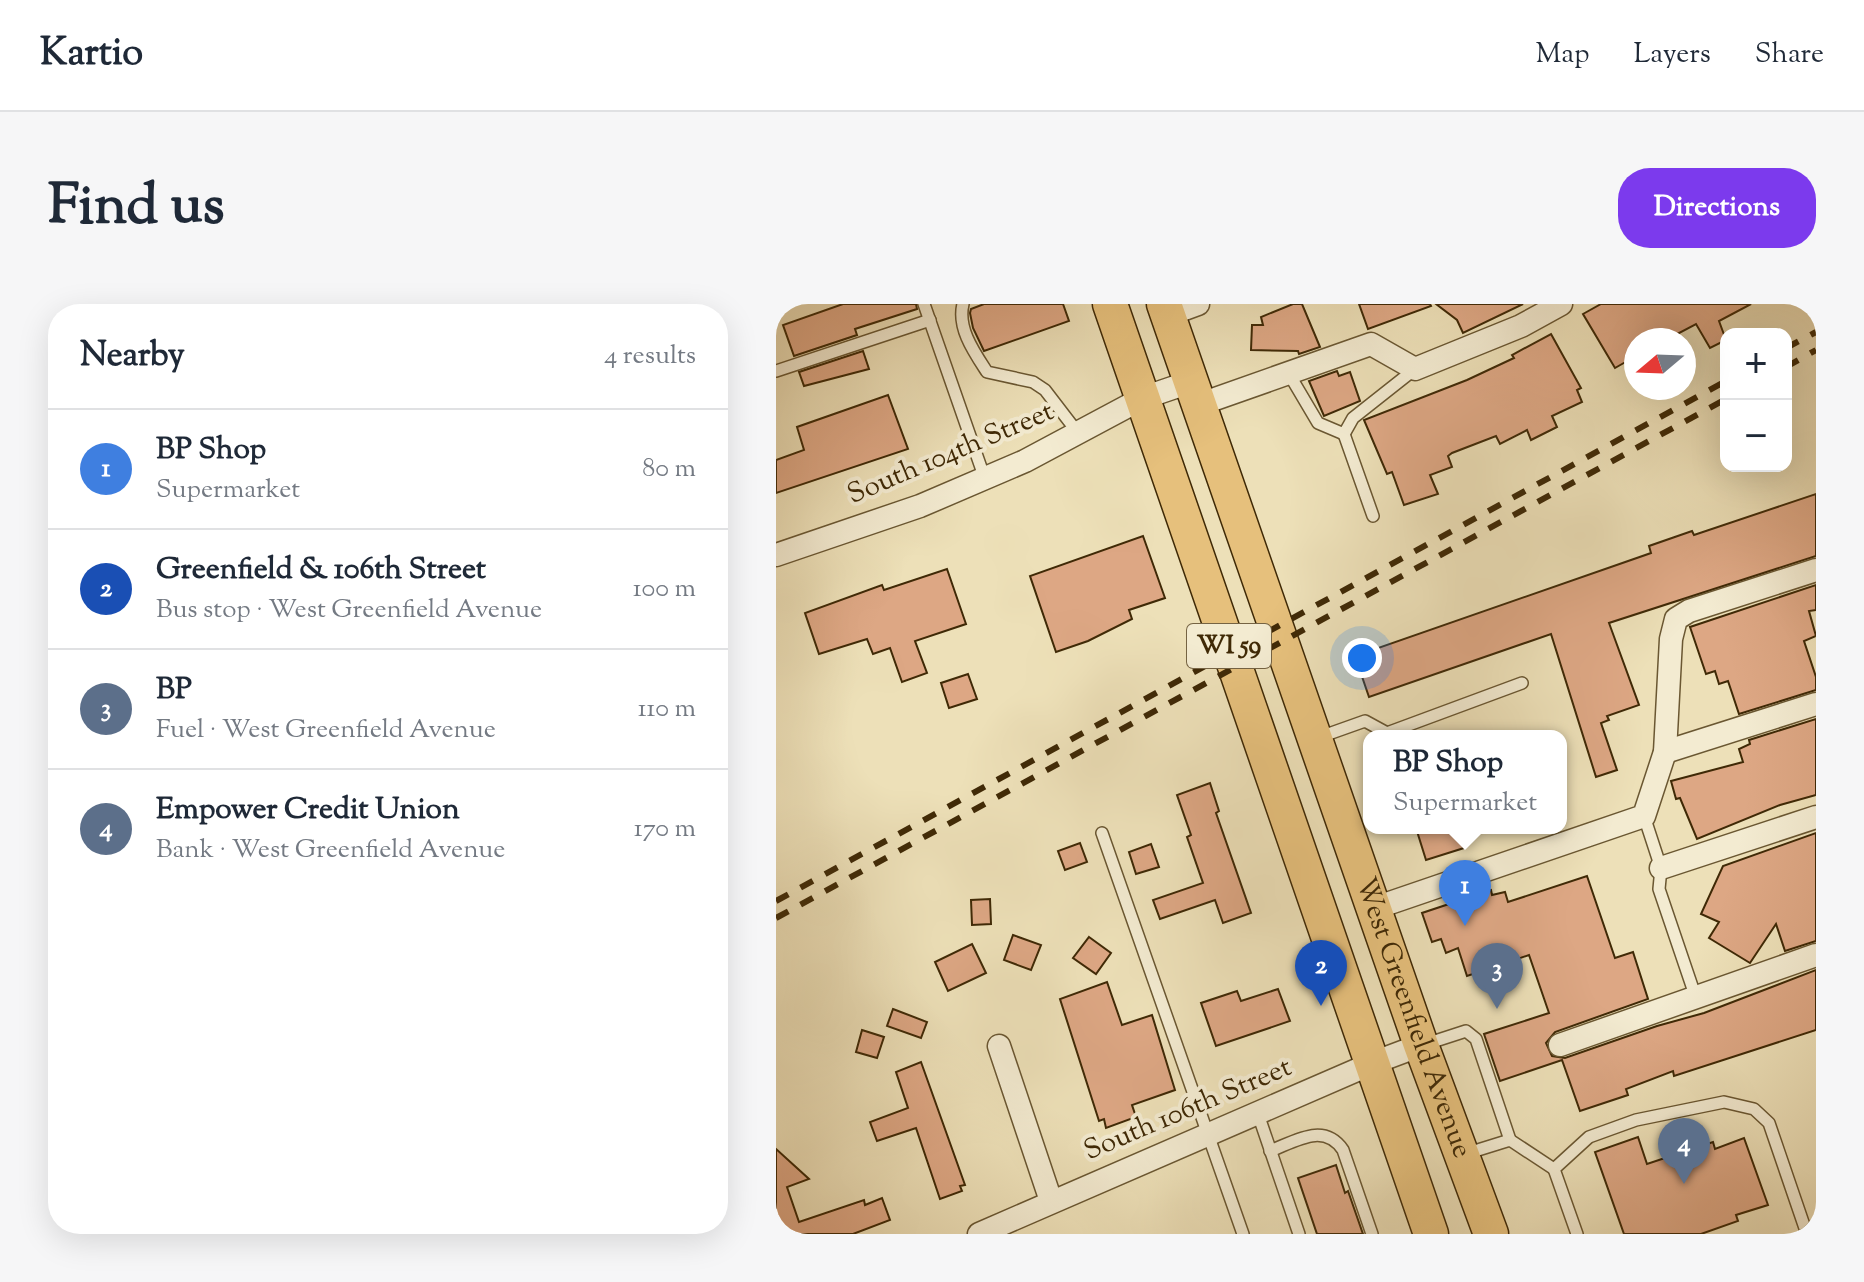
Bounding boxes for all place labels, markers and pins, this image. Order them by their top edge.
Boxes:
pin: 1 [1439,860,1491,926]
pin: 2 [1295,940,1347,1006]
pin: 3 [1471,943,1523,1009]
pin: 4 [1658,1118,1710,1184]

